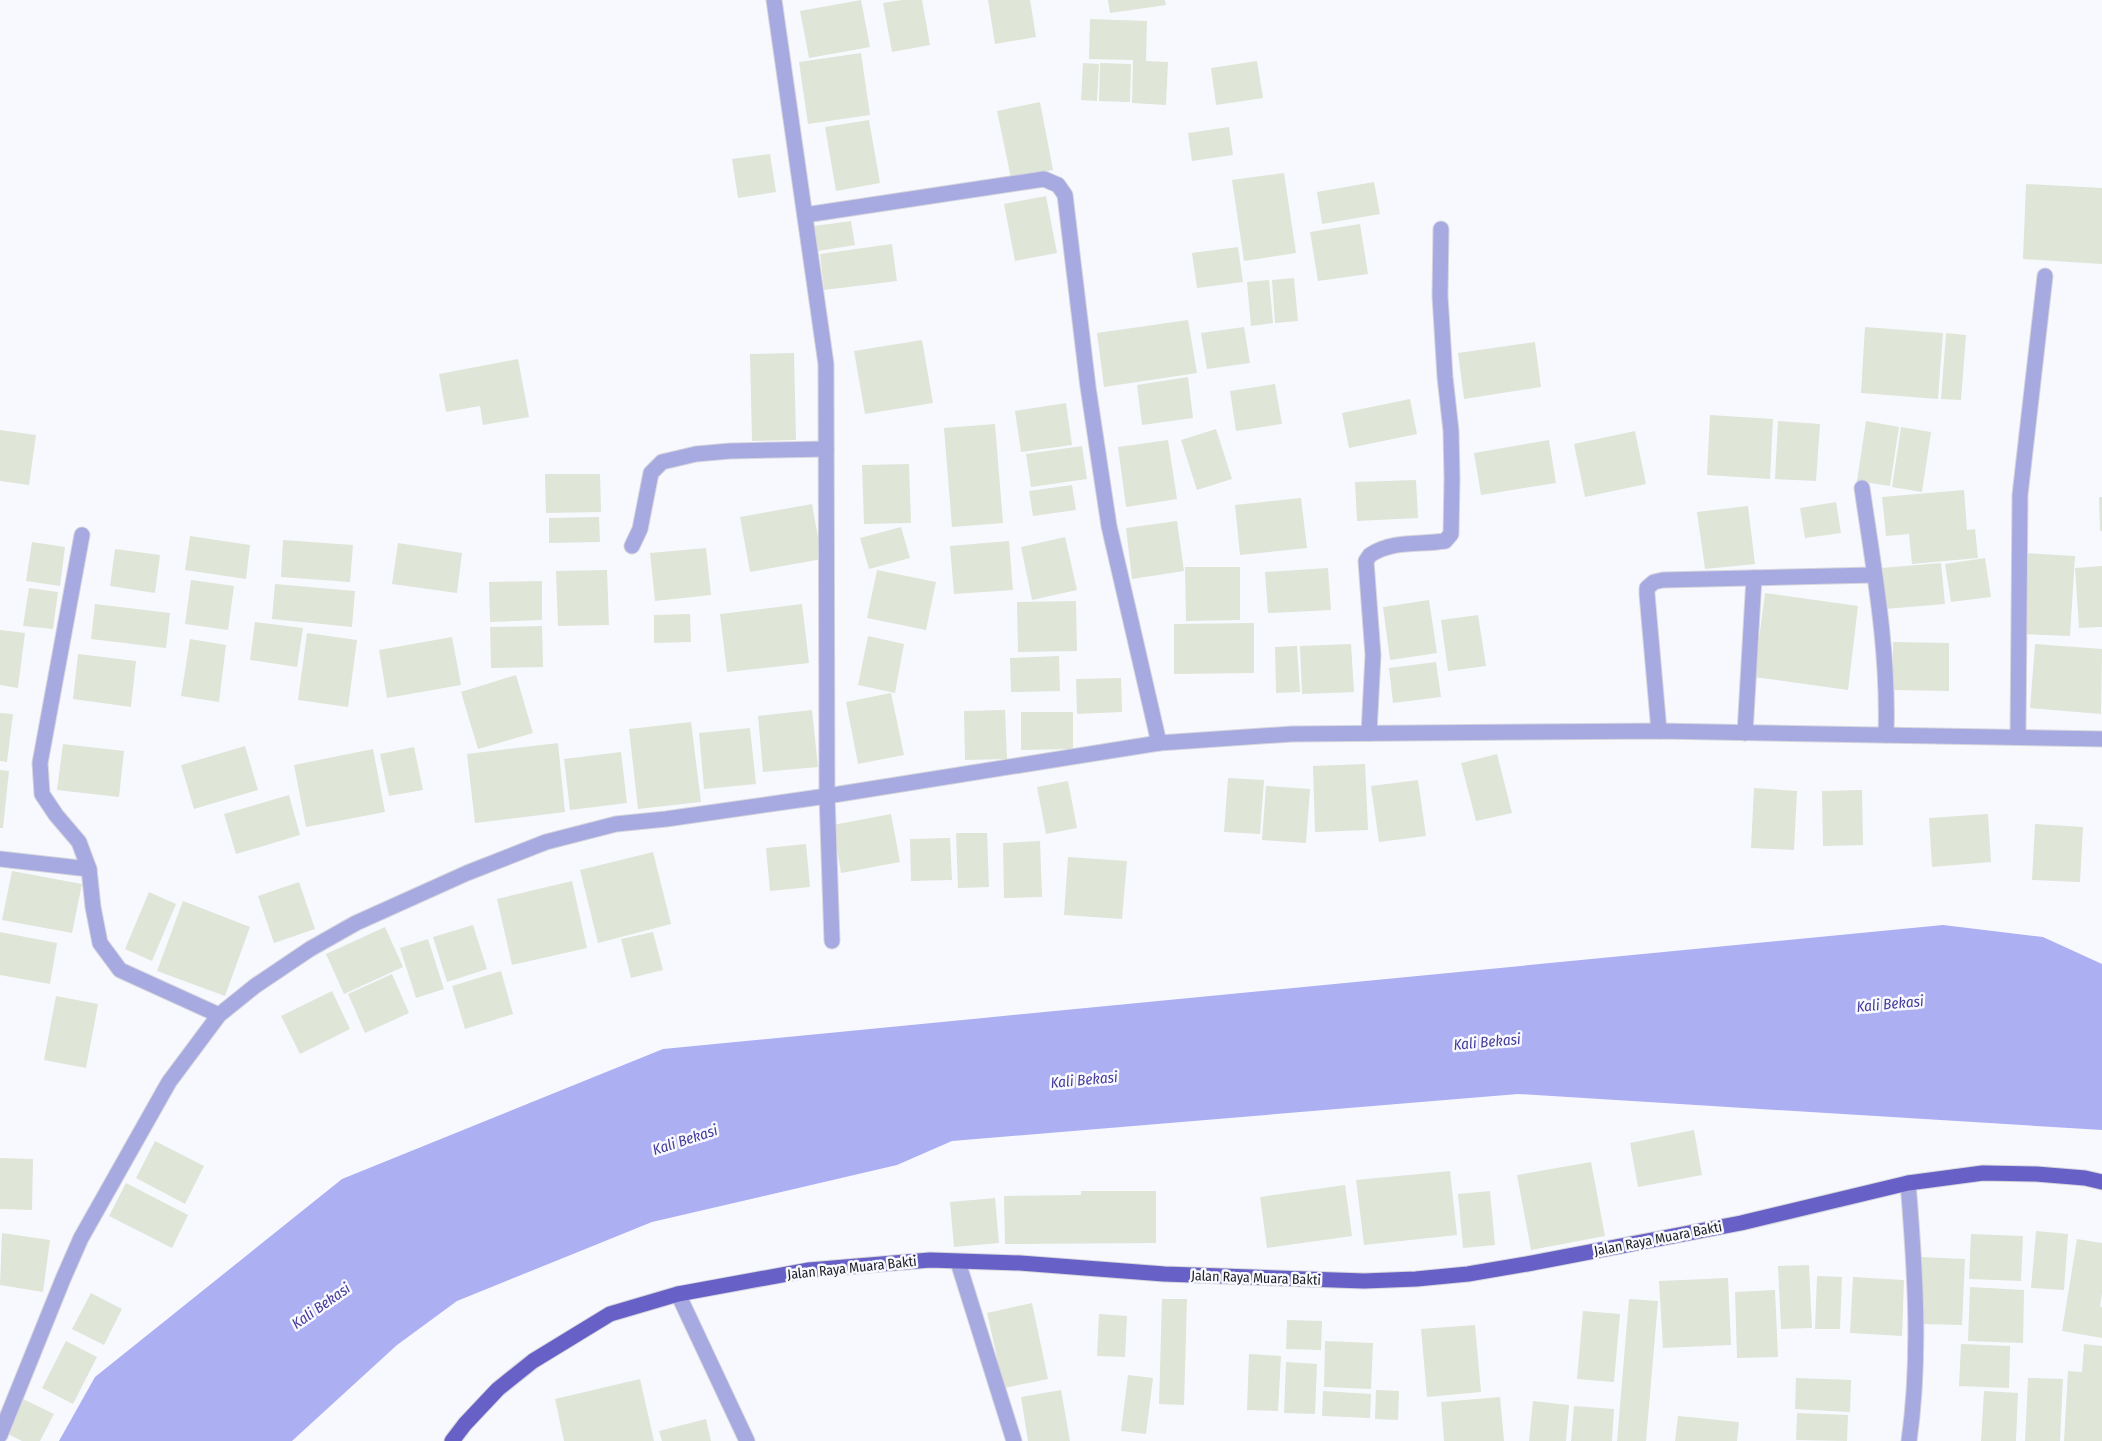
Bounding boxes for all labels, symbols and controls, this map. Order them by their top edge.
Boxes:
water label: Kali Bekasi [1856,992,1925,1016]
water label: Kali Bekasi [1453,1030,1522,1054]
water label: Kali Bekasi [1050,1068,1119,1092]
water label: Kali Bekasi [650,1121,720,1159]
street label: Jalan Raya Muara Bakti [1593,1218,1723,1260]
street label: Jalan Raya Muara Bakti [787,1253,917,1283]
street label: Jalan Raya Muara Bakti [1191,1267,1321,1289]
water label: Kali Bekasi [288,1279,354,1333]

